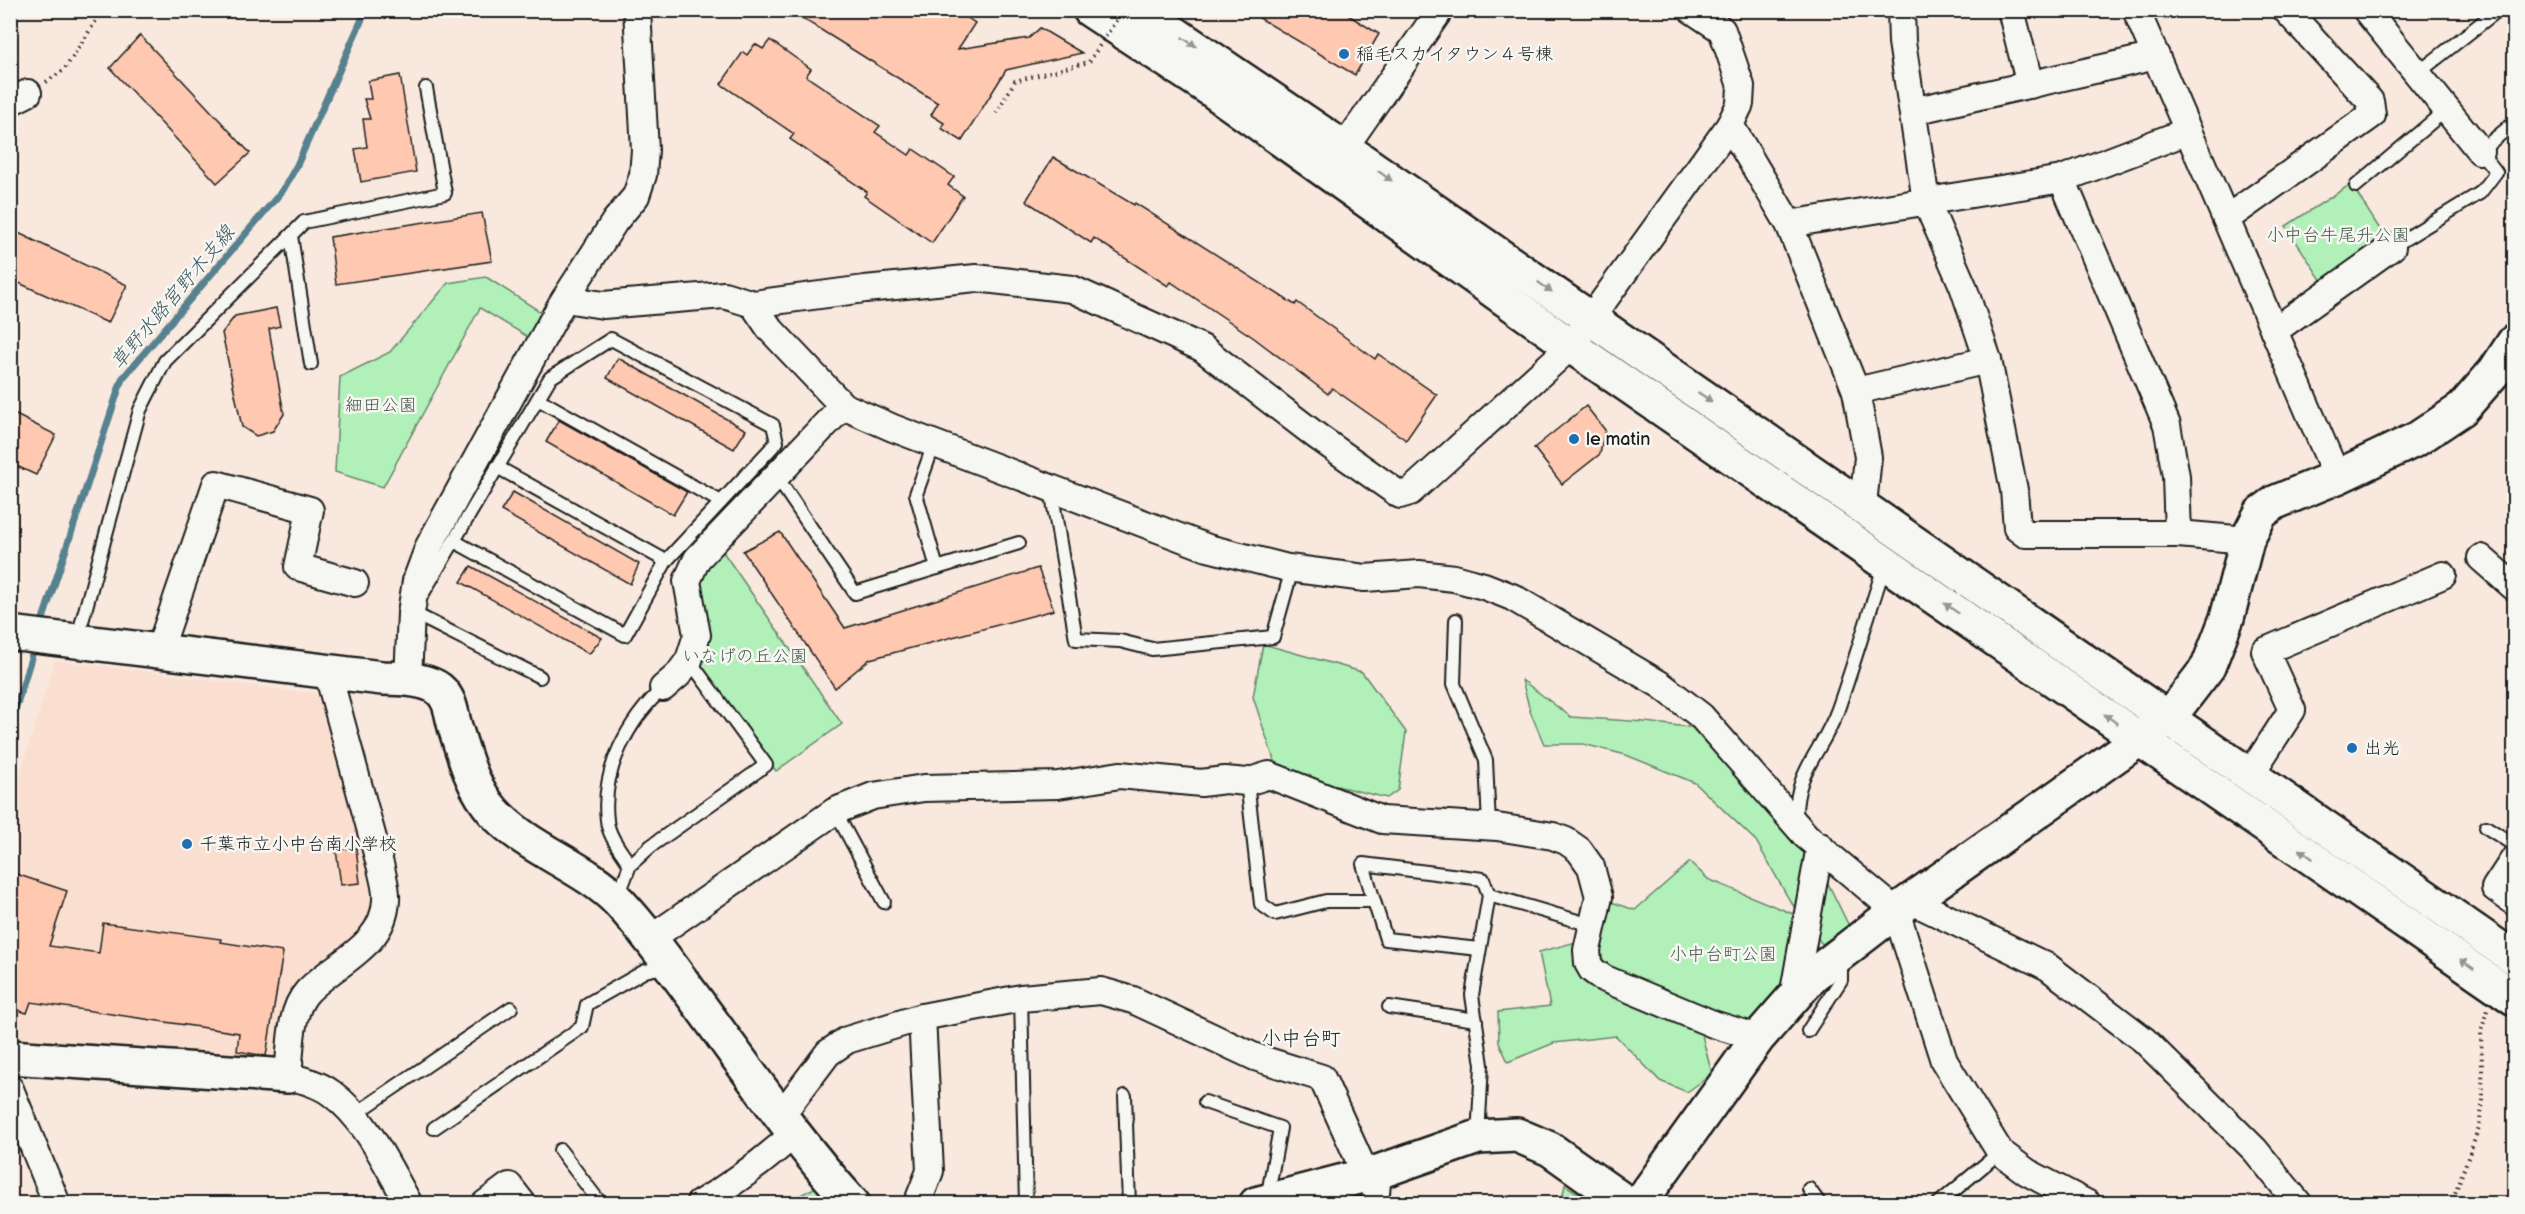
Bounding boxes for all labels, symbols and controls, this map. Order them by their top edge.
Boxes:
one-way arrow [1180,37,1197,48]
place label: 稲毛スカイタウン４号棟 [1356,44,1553,65]
marker: 稲毛スカイタウン４号棟 [1337,47,1351,61]
one-way arrow [1376,170,1392,182]
water label: 草野水路宮野木支線 [106,220,240,374]
park label: 小中台牛尾升公園 [2266,225,2410,246]
one-way arrow [1536,281,1552,293]
one-way arrow [1697,392,1714,403]
park label: 細田公園 [345,395,417,416]
place label: le matin [1586,429,1650,450]
marker: le matin [1567,432,1581,446]
one-way arrow [1943,602,1959,614]
park label: いなげの丘公園 [682,646,808,667]
one-way arrow [2103,714,2119,725]
place label: 出光 [2364,738,2400,759]
marker: 出光 [2345,741,2359,755]
place label: 千葉市立小中台南小学校 [199,834,397,855]
marker: 千葉市立小中台南小学校 [180,837,194,851]
one-way arrow [2298,849,2314,860]
park label: 小中台町公園 [1669,944,1777,965]
one-way arrow [2459,958,2475,970]
district label: 小中台町 [1261,1027,1341,1051]

